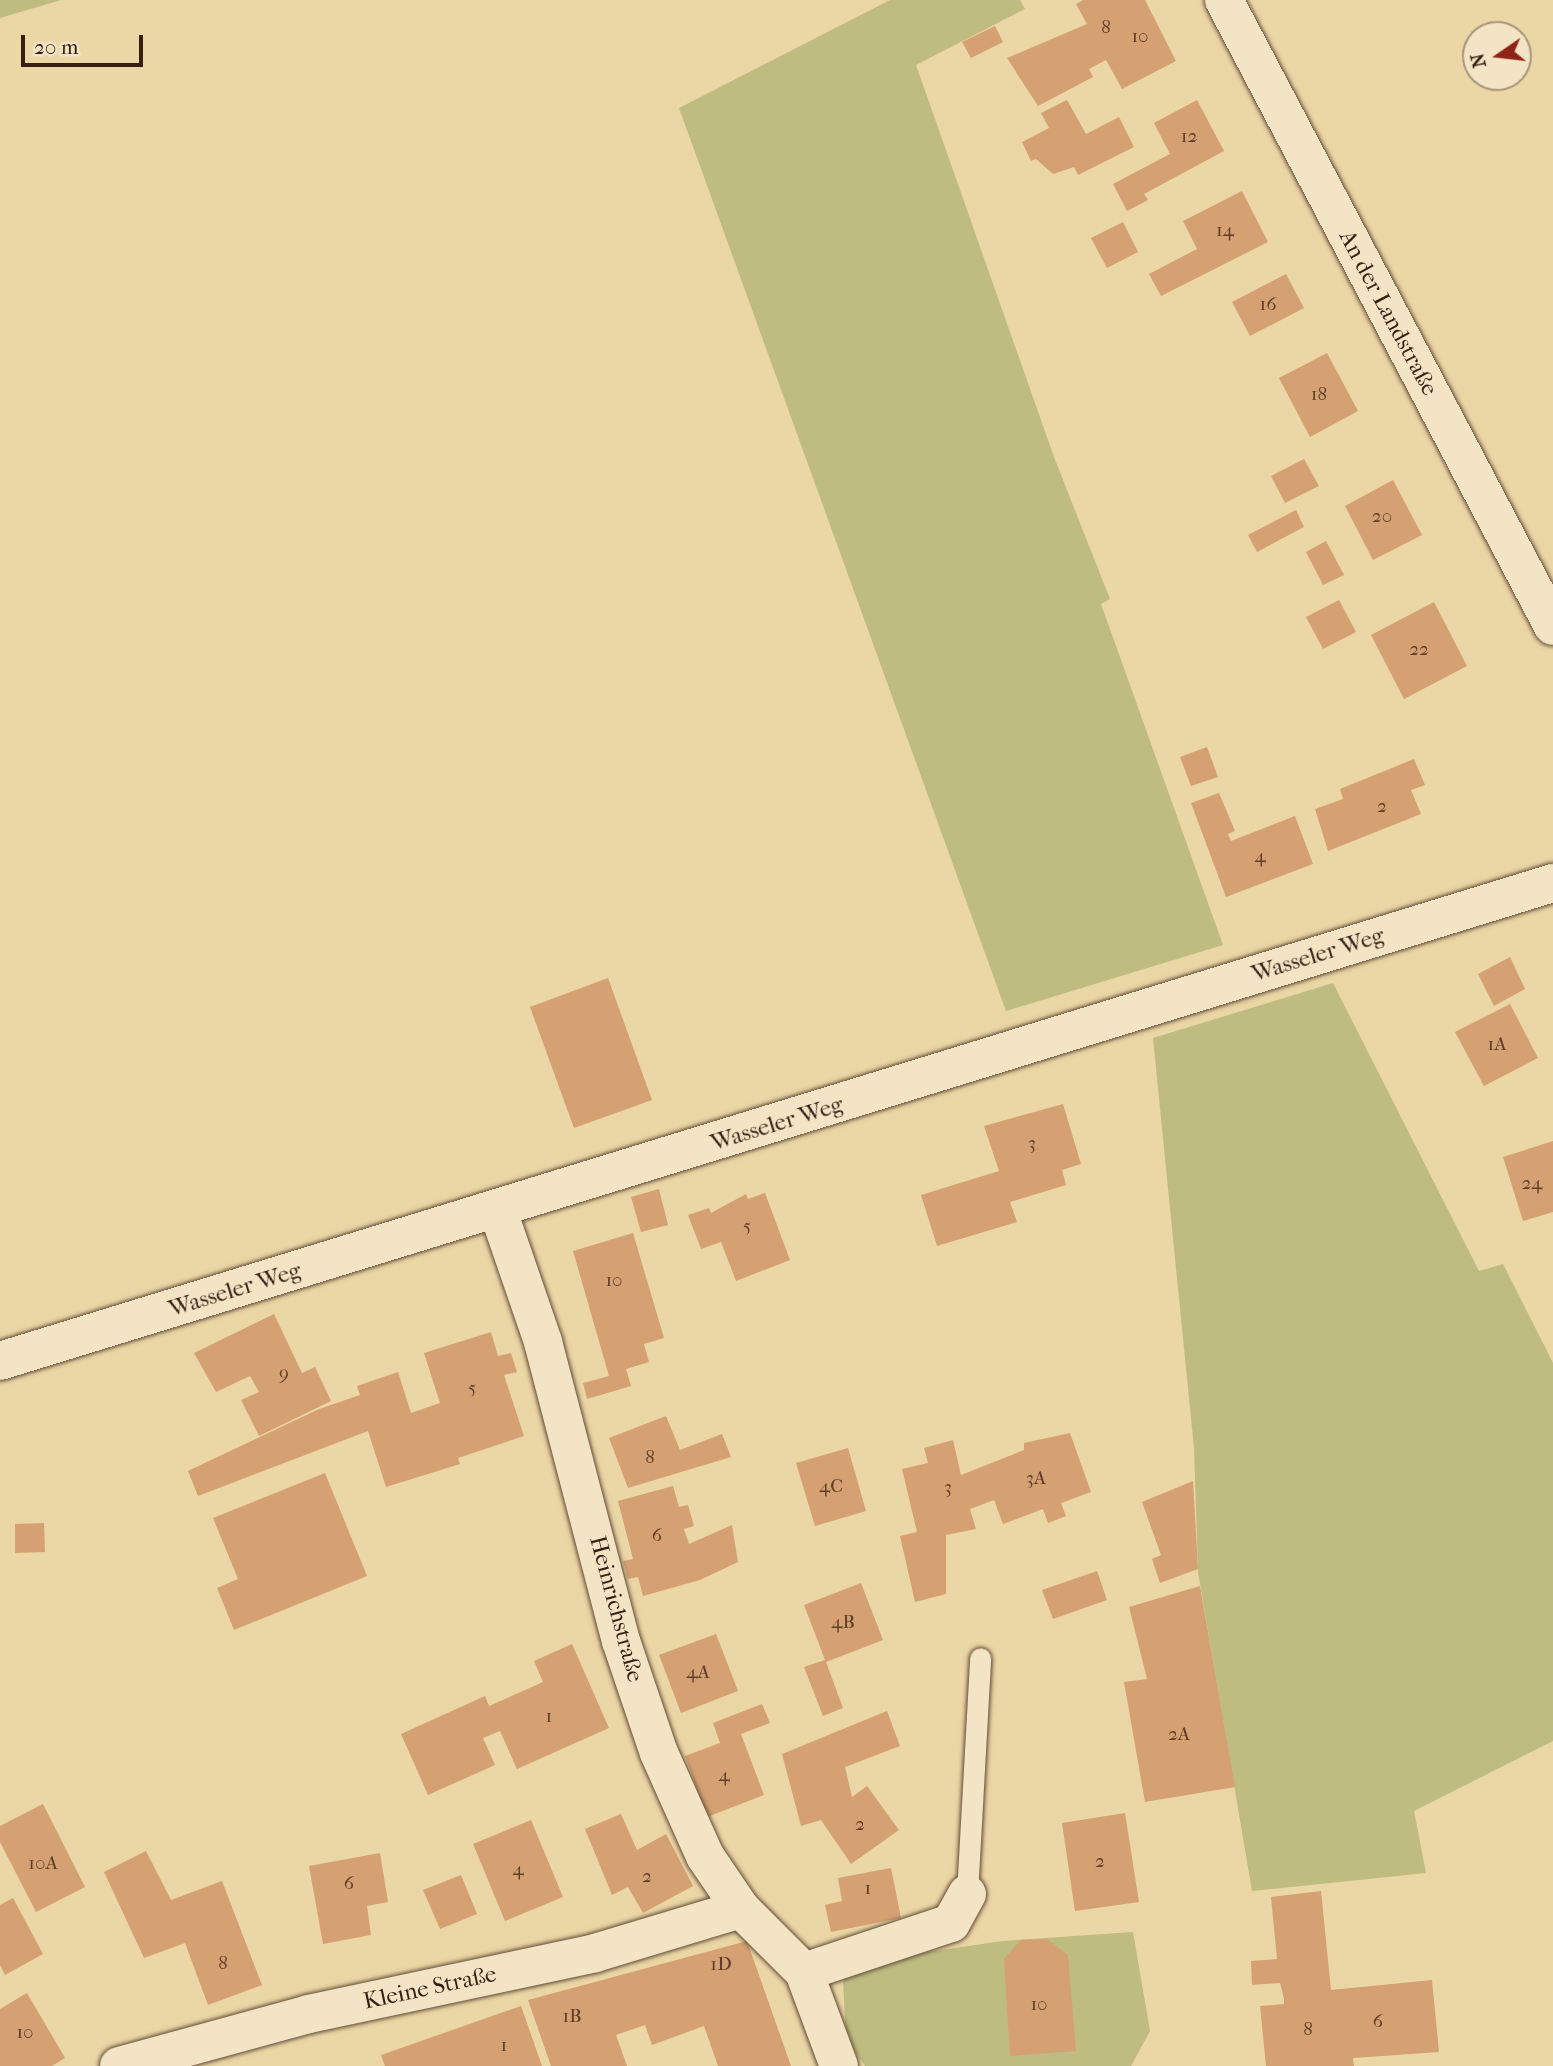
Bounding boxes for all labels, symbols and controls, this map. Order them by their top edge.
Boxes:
house number: 8 [1101,17,1111,39]
scale bar [24,21,147,65]
north arrow [1462,21,1532,91]
house number: 10 [1131,26,1149,48]
text: 20 m [34,35,78,59]
text: N [1466,51,1491,70]
house number: 12 [1181,126,1197,148]
house number: 14 [1216,220,1234,242]
street label: An der Landstraße [1333,226,1443,400]
house number: 16 [1260,294,1276,316]
house number: 18 [1311,384,1327,406]
house number: 20 [1372,506,1392,528]
house number: 22 [1409,639,1429,661]
house number: 2 [1377,796,1387,818]
house number: 4 [1254,846,1266,868]
street label: Wasseler Weg [1249,922,1387,988]
house number: 1A [1487,1034,1507,1056]
street label: Wasseler Weg [708,1091,846,1157]
house number: 3 [1028,1133,1036,1155]
house number: 24 [1522,1173,1542,1195]
house number: 5 [743,1216,751,1238]
street label: Wasseler Weg [166,1257,304,1323]
house number: 10 [605,1270,623,1292]
house number: 9 [279,1363,289,1385]
house number: 5 [468,1378,476,1400]
house number: 8 [645,1447,655,1469]
house number: 3A [1026,1468,1046,1490]
house number: 4C [819,1476,843,1498]
house number: 3 [944,1477,952,1499]
house number: 6 [652,1525,662,1547]
street label: Heinrichstraße [583,1533,649,1685]
house number: 4B [831,1612,855,1634]
house number: 4A [686,1662,710,1684]
house number: 1 [546,1706,552,1728]
house number: 2A [1168,1724,1190,1746]
house number: 4 [718,1765,730,1787]
house number: 2 [855,1814,865,1836]
house number: 2 [1095,1851,1105,1873]
house number: 10A [28,1853,58,1875]
house number: 4 [512,1859,524,1881]
house number: 2 [642,1866,652,1888]
house number: 6 [344,1873,354,1895]
house number: 1 [865,1878,871,1900]
house number: 8 [218,1953,228,1975]
house number: 1D [710,1954,732,1976]
street label: Kleine Straße [361,1960,499,2016]
house number: 10 [1030,1994,1048,2016]
house number: 1B [562,2006,582,2028]
house number: 6 [1373,2011,1383,2033]
house number: 8 [1303,2019,1313,2041]
house number: 10 [16,2022,34,2044]
house number: 1 [501,2035,507,2057]

